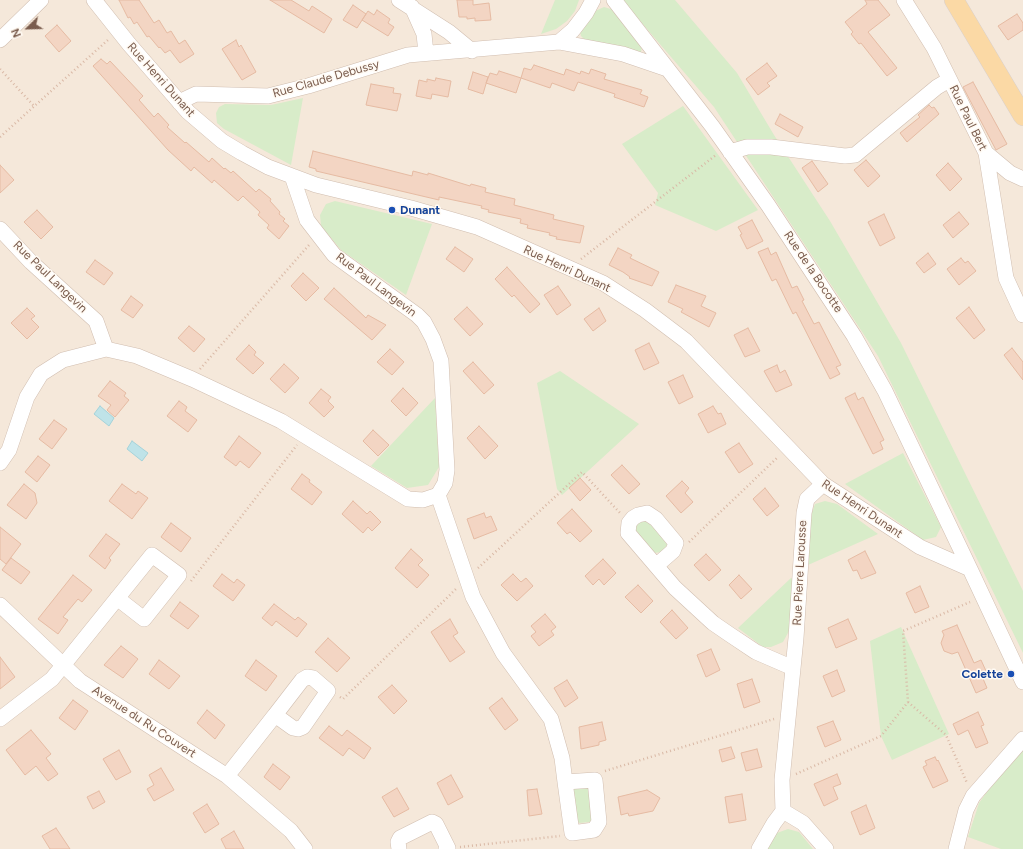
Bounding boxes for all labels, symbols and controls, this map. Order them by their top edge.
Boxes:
north arrow [8,8,48,48]
text: N [9,26,24,39]
street label: Rue Henri Dunant [124,40,198,120]
street label: Rue Claude Debussy [271,57,381,101]
street label: Rue Paul Bert [946,83,990,153]
place label: Dunant [400,203,440,217]
marker: Dunant [387,205,397,215]
street label: Rue de la Bocotte [780,228,846,316]
street label: Rue Paul Langevin [10,238,90,316]
street label: Rue Henri Dunant [521,242,613,296]
street label: Rue Paul Langevin [333,250,419,320]
street label: Rue Henri Dunant [819,477,905,541]
street label: Rue Pierre Larousse [790,520,810,626]
place label: Colette [962,667,1003,681]
marker: Colette [1006,669,1016,679]
street label: Avenue du Ru Couvert [89,683,199,761]

